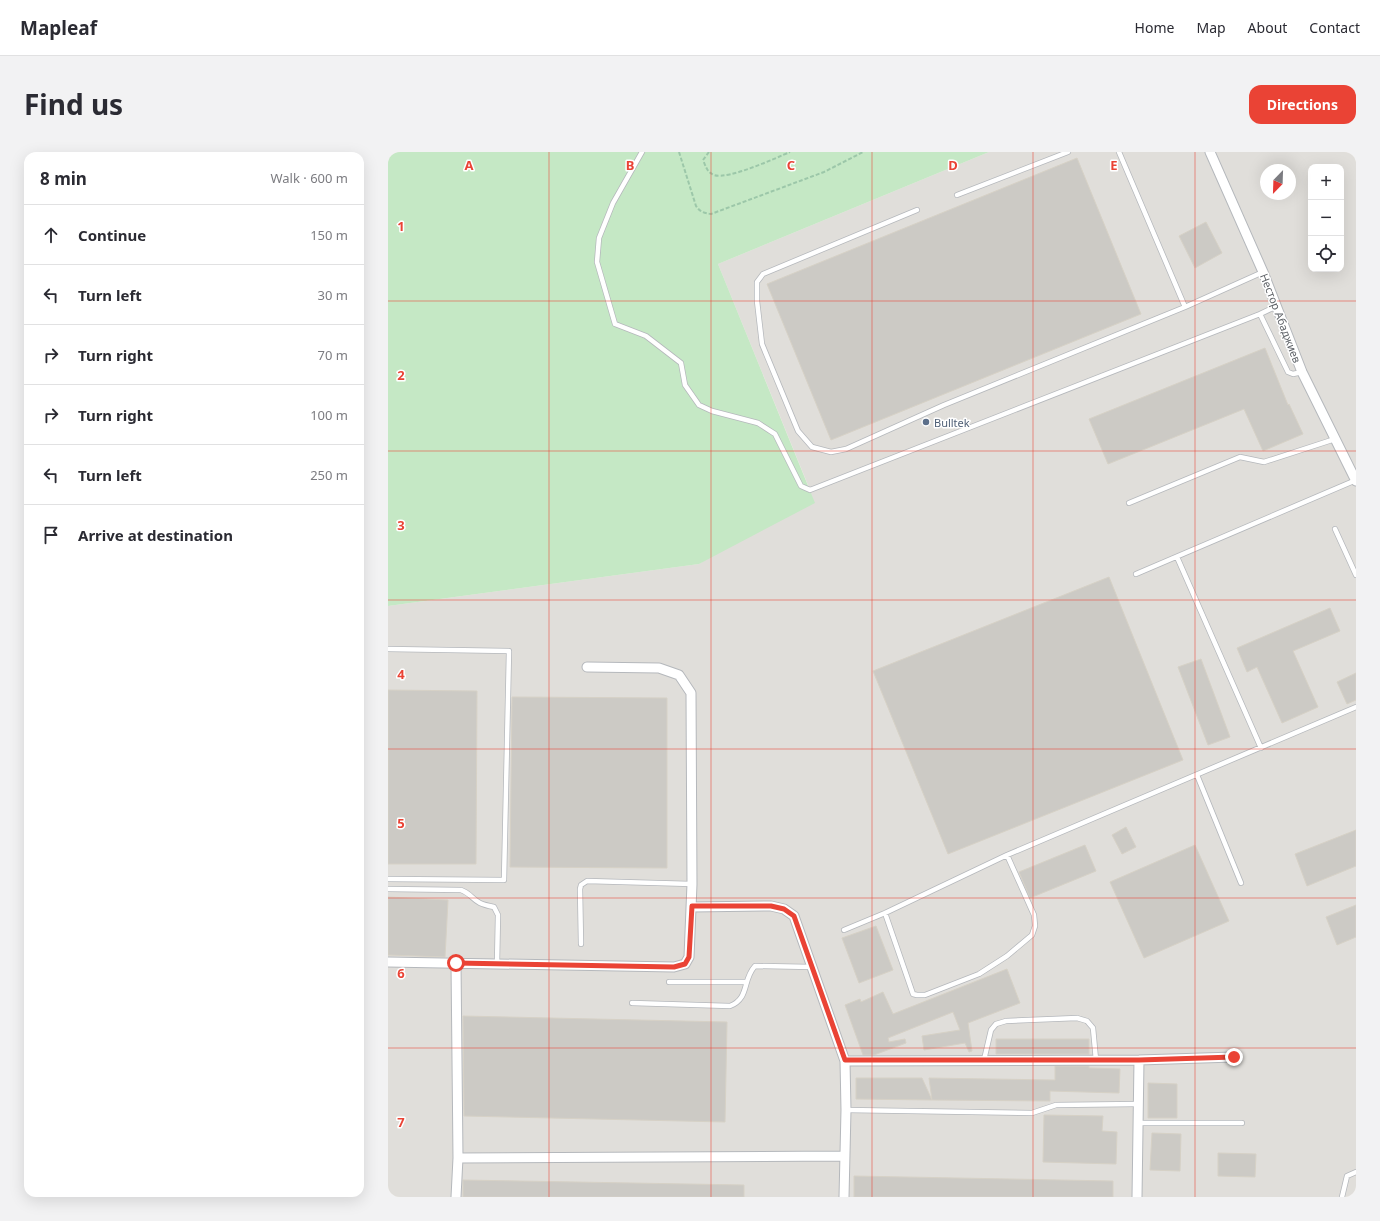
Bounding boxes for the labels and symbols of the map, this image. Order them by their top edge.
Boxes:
text: A [465,156,474,174]
text: B [626,156,634,174]
text: C [787,156,795,174]
text: D [948,156,958,174]
text: E [1110,156,1118,174]
north arrow [1260,164,1296,200]
text: 1 [397,217,405,235]
street label: Нестор Абаджиев [1257,271,1305,365]
text: 2 [397,366,405,384]
place label: Bulltek [934,415,970,430]
marker: Bulltek [921,417,931,427]
text: 3 [397,516,405,534]
text: 4 [397,665,405,683]
text: 5 [397,814,405,832]
route start [447,954,465,972]
text: 6 [397,964,405,982]
route end [1225,1048,1243,1066]
text: 7 [397,1113,405,1131]

